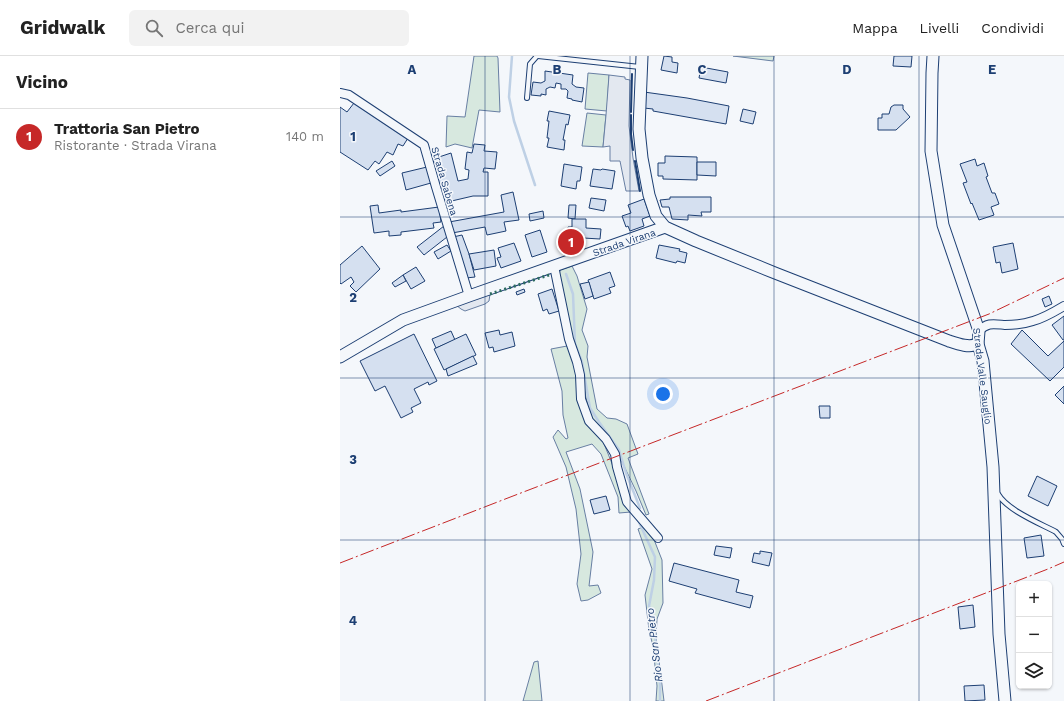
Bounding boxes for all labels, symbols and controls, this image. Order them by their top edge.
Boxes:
search box [129,10,409,46]
text: Gridwalk [20,16,105,39]
icon: search [143,17,165,39]
text: Cerca qui [175,19,245,37]
text: Mappa [852,20,898,36]
text: Livelli [920,20,959,36]
text: Condividi [981,20,1044,36]
text: A [408,62,417,77]
text: B [553,62,562,77]
text: C [698,62,707,77]
text: D [842,62,852,77]
text: E [988,62,996,77]
text: Vicino [16,72,68,92]
text: Trattoria San Pietro [54,120,200,138]
text: 1 [26,129,32,144]
text: 140 m [286,129,324,144]
text: 1 [350,129,356,144]
text: Ristorante · Strada Virana [54,138,217,153]
street label: Strada Sabena [429,145,460,217]
street label: Strada Virana [591,226,657,258]
pin: 1 [558,227,584,257]
text: 2 [349,290,357,305]
street label: Strada Valle Sauglio [971,327,994,425]
your location [653,384,673,404]
text: 3 [349,452,357,467]
map controls [1016,581,1052,689]
button: + [1016,581,1052,617]
water label: Rio San Pietro [643,607,666,683]
text: 4 [349,613,358,628]
button: − [1016,617,1052,653]
button: layers [1016,653,1052,689]

